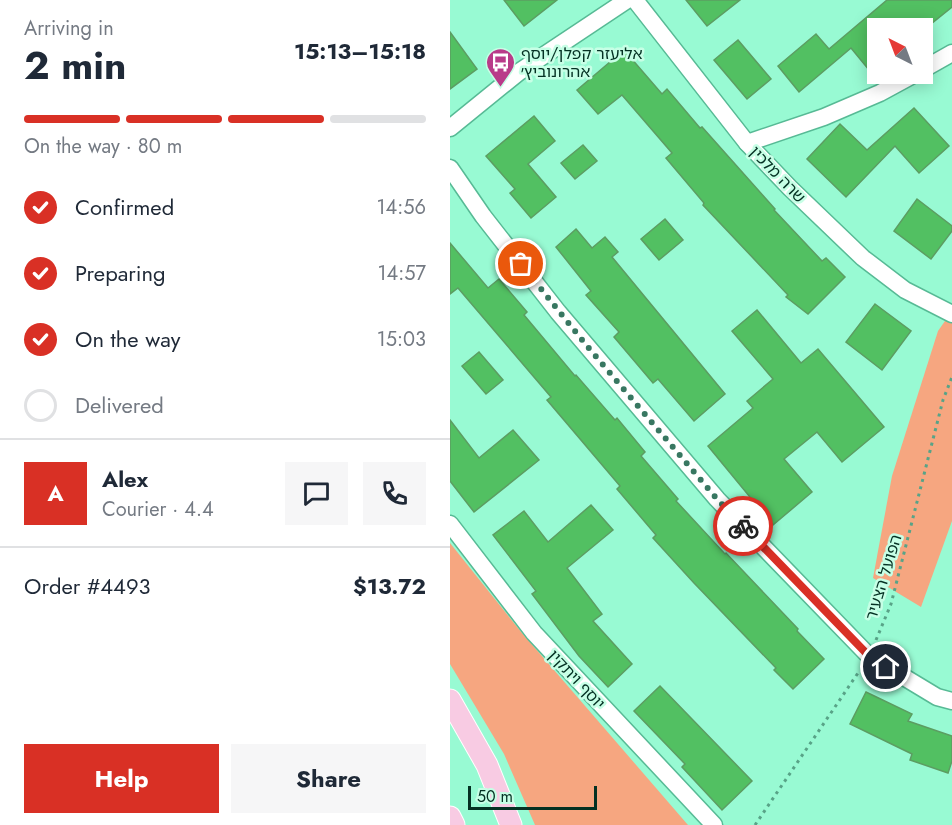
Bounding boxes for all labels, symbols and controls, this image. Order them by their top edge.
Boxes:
text: Arriving in [24,14,114,43]
north arrow [867,18,933,84]
map controls [867,18,933,84]
text: 15:13–15:18 [294,35,426,67]
text: 2 min [24,37,126,94]
place label: אליעזר קפלן/יוסף אהרונוביץ׳ [521,42,643,83]
bus stop icon: אליעזר קפלן/יוסף אהרונוביץ׳ [484,46,516,88]
text: On the way · 80 m [24,132,182,161]
street label: שרה מלכין [745,141,811,208]
icon: check [24,191,57,224]
text: Confirmed [75,191,174,223]
text: 14:56 [377,193,426,222]
pin [495,238,546,289]
icon: bag [504,247,537,280]
icon: check [24,257,57,290]
text: Preparing [75,257,166,289]
text: 14:57 [378,259,426,288]
icon: check [24,323,57,356]
text: On the way [75,323,180,355]
text: 15:03 [377,325,426,354]
text: Delivered [75,389,164,421]
button: chat [285,462,348,525]
button: phone [363,462,426,525]
text: Alex [102,463,148,495]
text: A [47,477,64,509]
text: Courier · 4.4 [102,495,214,524]
courier [713,496,773,556]
icon: bike [727,510,760,543]
street label: הפועל הצעיר [860,532,907,623]
text: Order #4493 [24,570,151,602]
text: $13.72 [353,570,426,602]
pin [860,641,911,692]
street label: יוסף ויתקין [543,644,610,714]
icon: home [869,650,902,683]
button: Help [24,744,219,813]
button: Share [231,744,426,813]
scale bar [468,783,597,810]
text: 50 m [477,785,513,808]

